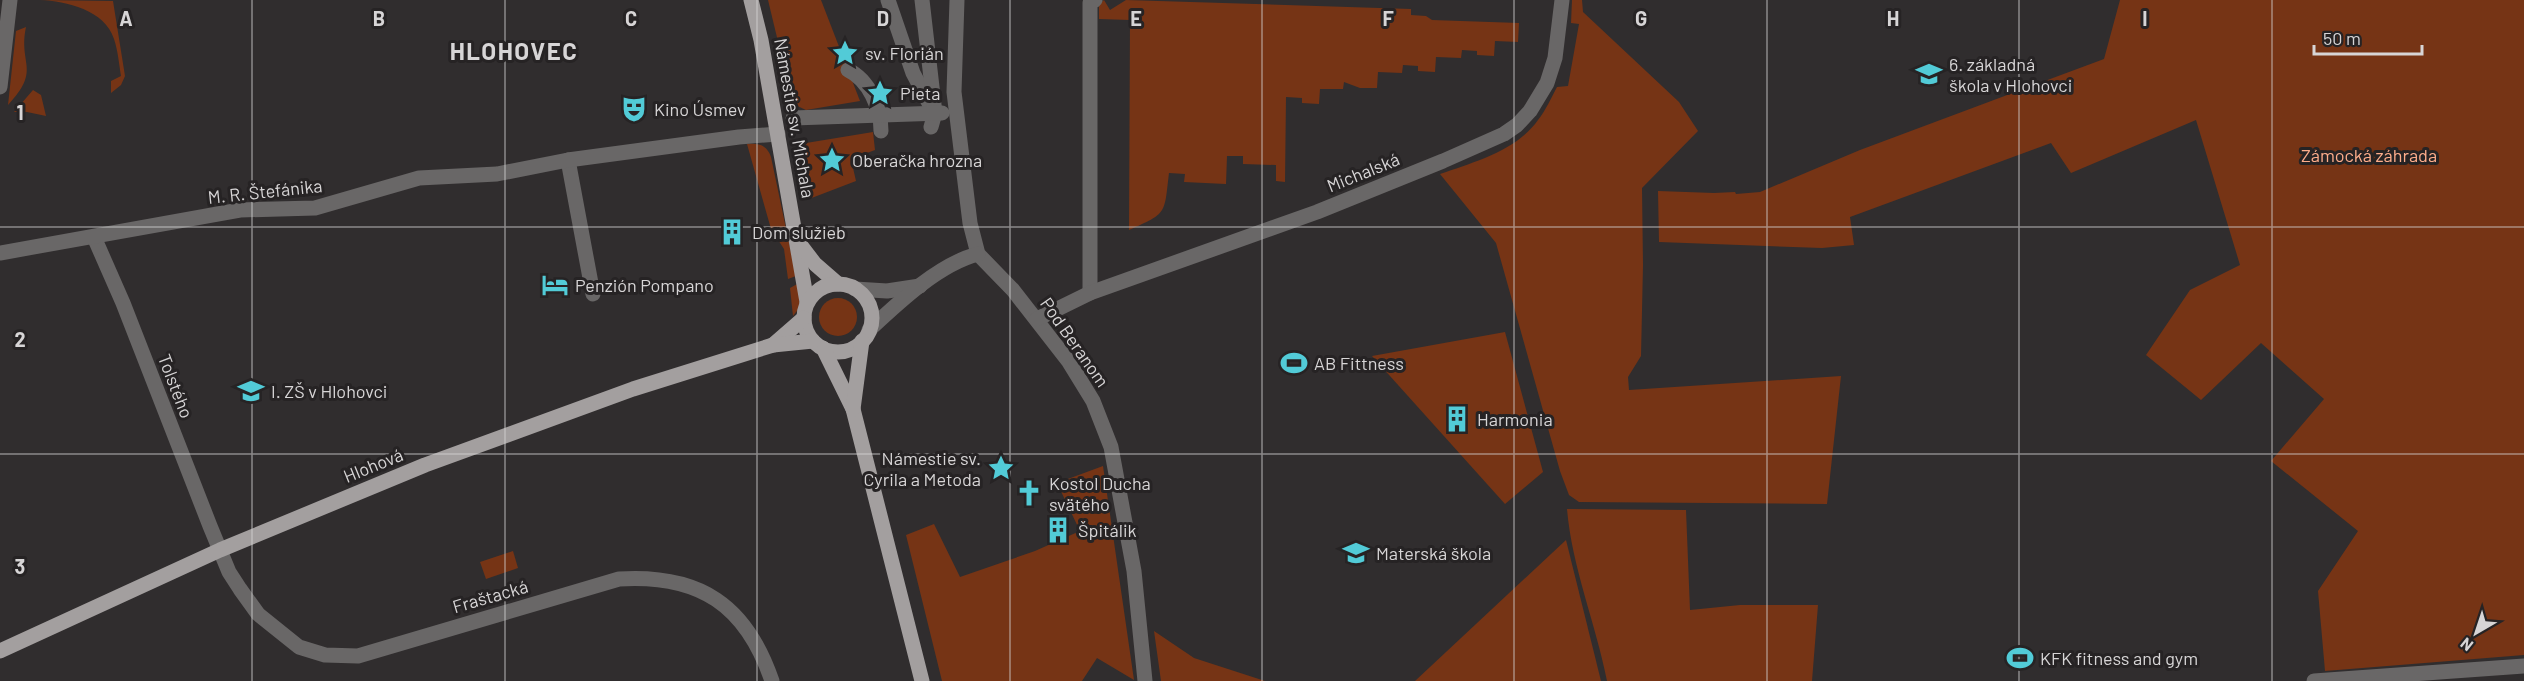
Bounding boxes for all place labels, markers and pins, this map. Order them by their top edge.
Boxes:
place icon: sv. Florián [830,38,860,68]
place label: sv. Florián [865,42,944,64]
place label: 6. základná škola v Hlohovci [1949,53,2072,96]
school or university icon: 6. základná škola v Hlohovci [1914,59,1944,89]
place icon: Pieta [865,78,895,108]
place label: Pieta [900,82,940,104]
theatre icon: Kino Úsmev [619,94,649,124]
place label: Kino Úsmev [654,98,746,120]
place icon: Oberačka hrozna [817,145,847,175]
place label: Oberačka hrozna [852,149,982,171]
building icon: Dom služieb [717,217,747,247]
place label: Dom služieb [752,221,846,243]
hotel icon: Penzión Pompano [540,270,570,300]
place label: Penzión Pompano [575,274,714,296]
sports icon: AB Fittness [1279,348,1309,378]
place label: AB Fittness [1314,352,1404,374]
school or university icon: I. ZŠ v Hlohovci [236,376,266,406]
place label: I. ZŠ v Hlohovci [271,380,387,402]
building icon: Harmonia [1442,404,1472,434]
place label: Harmonia [1477,408,1553,430]
place label: Námestie sv. Cyrila a Metoda [863,447,981,490]
place icon: Námestie sv. Cyrila a Metoda [986,453,1016,483]
place label: Kostol Ducha svätého [1049,472,1151,515]
church icon: Kostol Ducha svätého [1014,478,1044,508]
building icon: Špitálik [1043,515,1073,545]
place label: Špitálik [1078,519,1137,541]
school or university icon: Materská škola [1341,538,1371,568]
place label: Materská škola [1376,542,1491,564]
sports icon: KFK fitness and gym [2005,643,2035,673]
place label: KFK fitness and gym [2040,647,2198,669]

